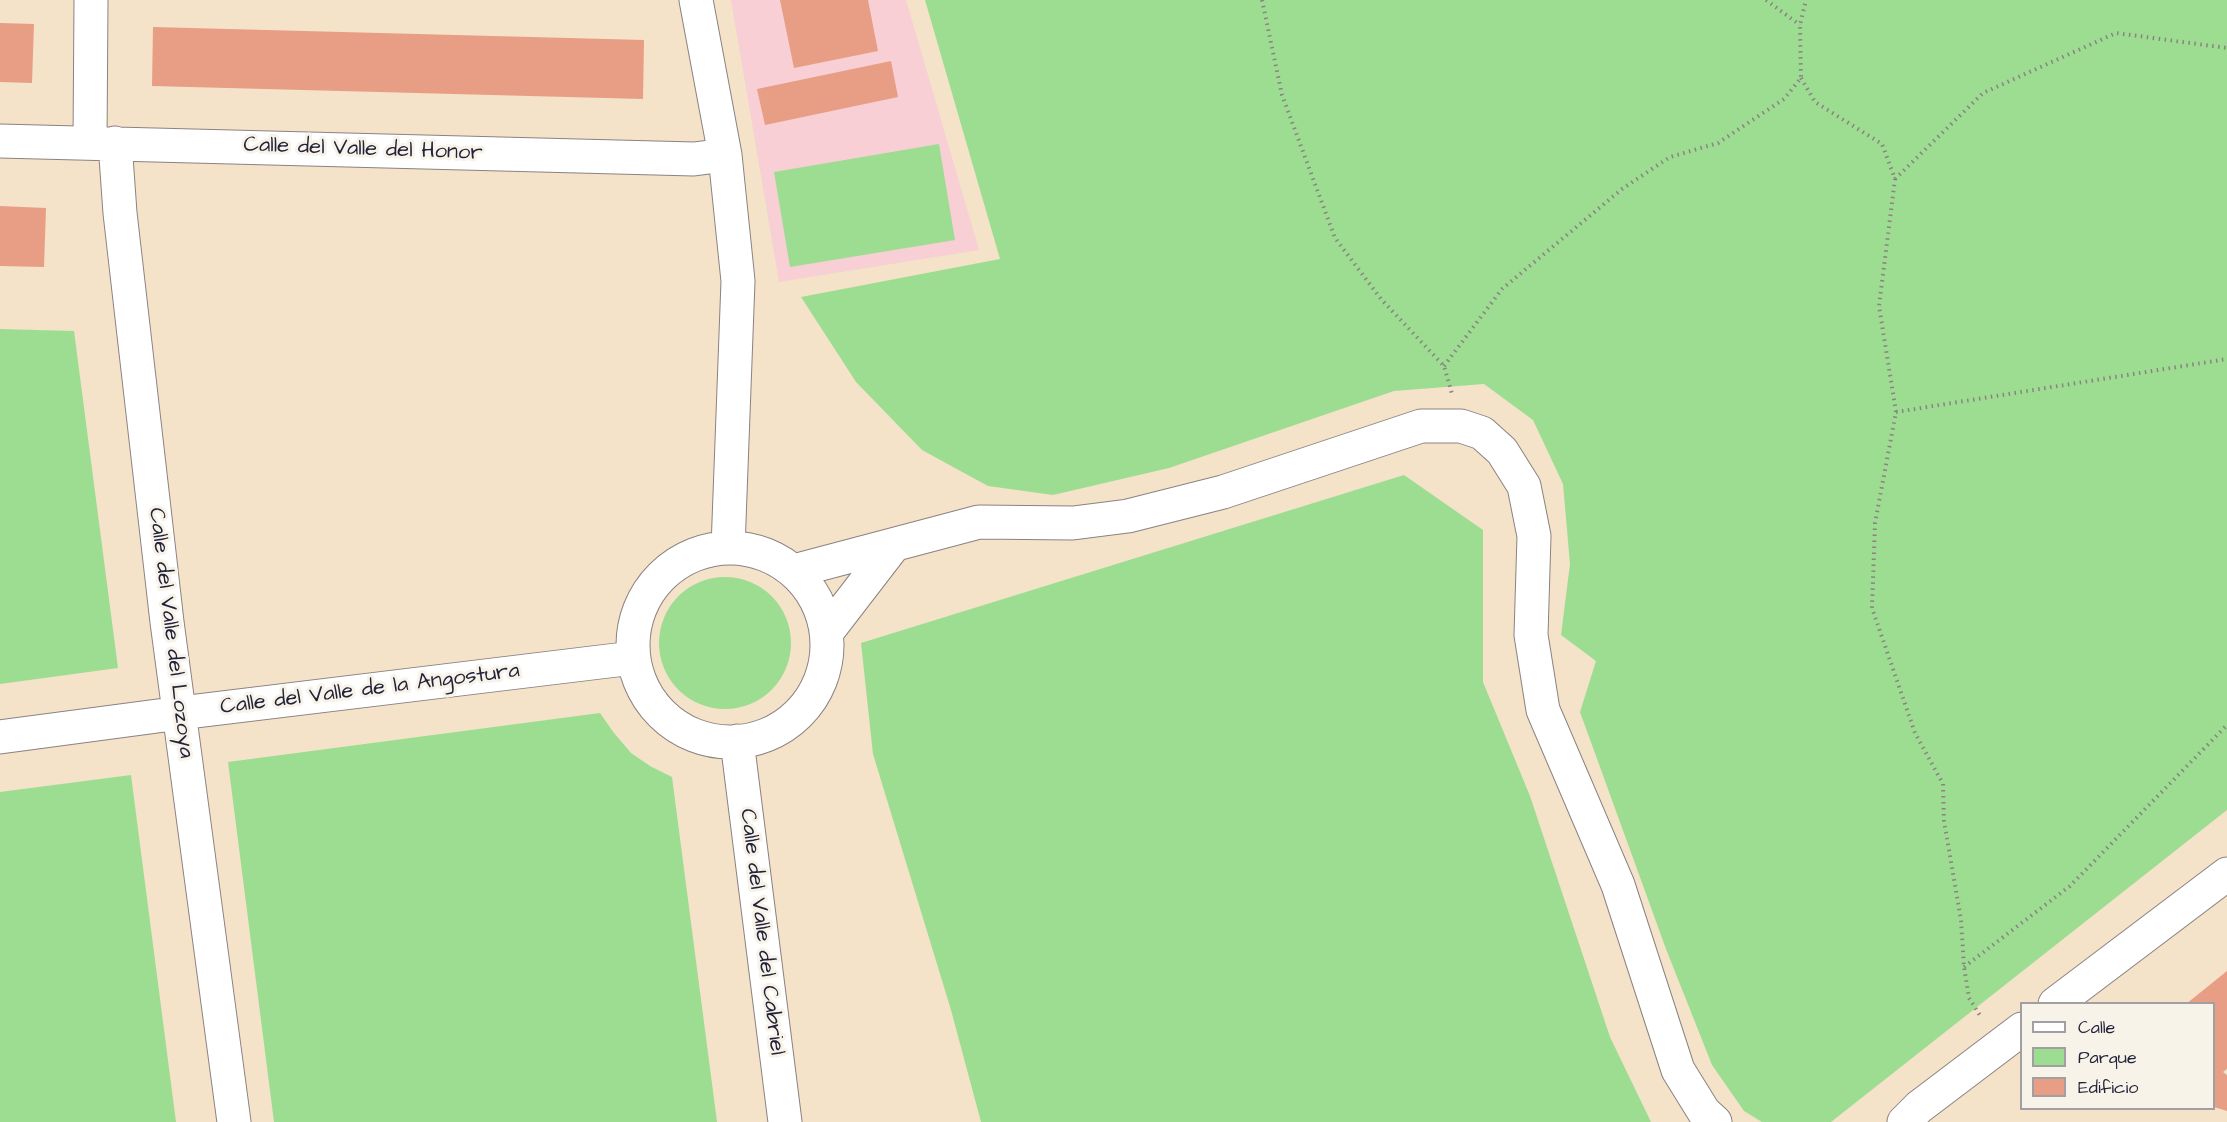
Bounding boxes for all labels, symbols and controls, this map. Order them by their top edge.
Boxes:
street label: Calle del Valle del Honor [243,133,483,167]
street label: Calle del Valle del Lozoya [142,506,198,760]
street label: Calle del Valle de la Angostura [219,659,521,721]
street label: Calle del Valle del Cabriel [733,807,789,1057]
legend [2020,1002,2215,1110]
text: Calle [2078,1015,2115,1040]
text: Parque [2078,1045,2137,1070]
text: Edificio [2078,1075,2138,1100]

